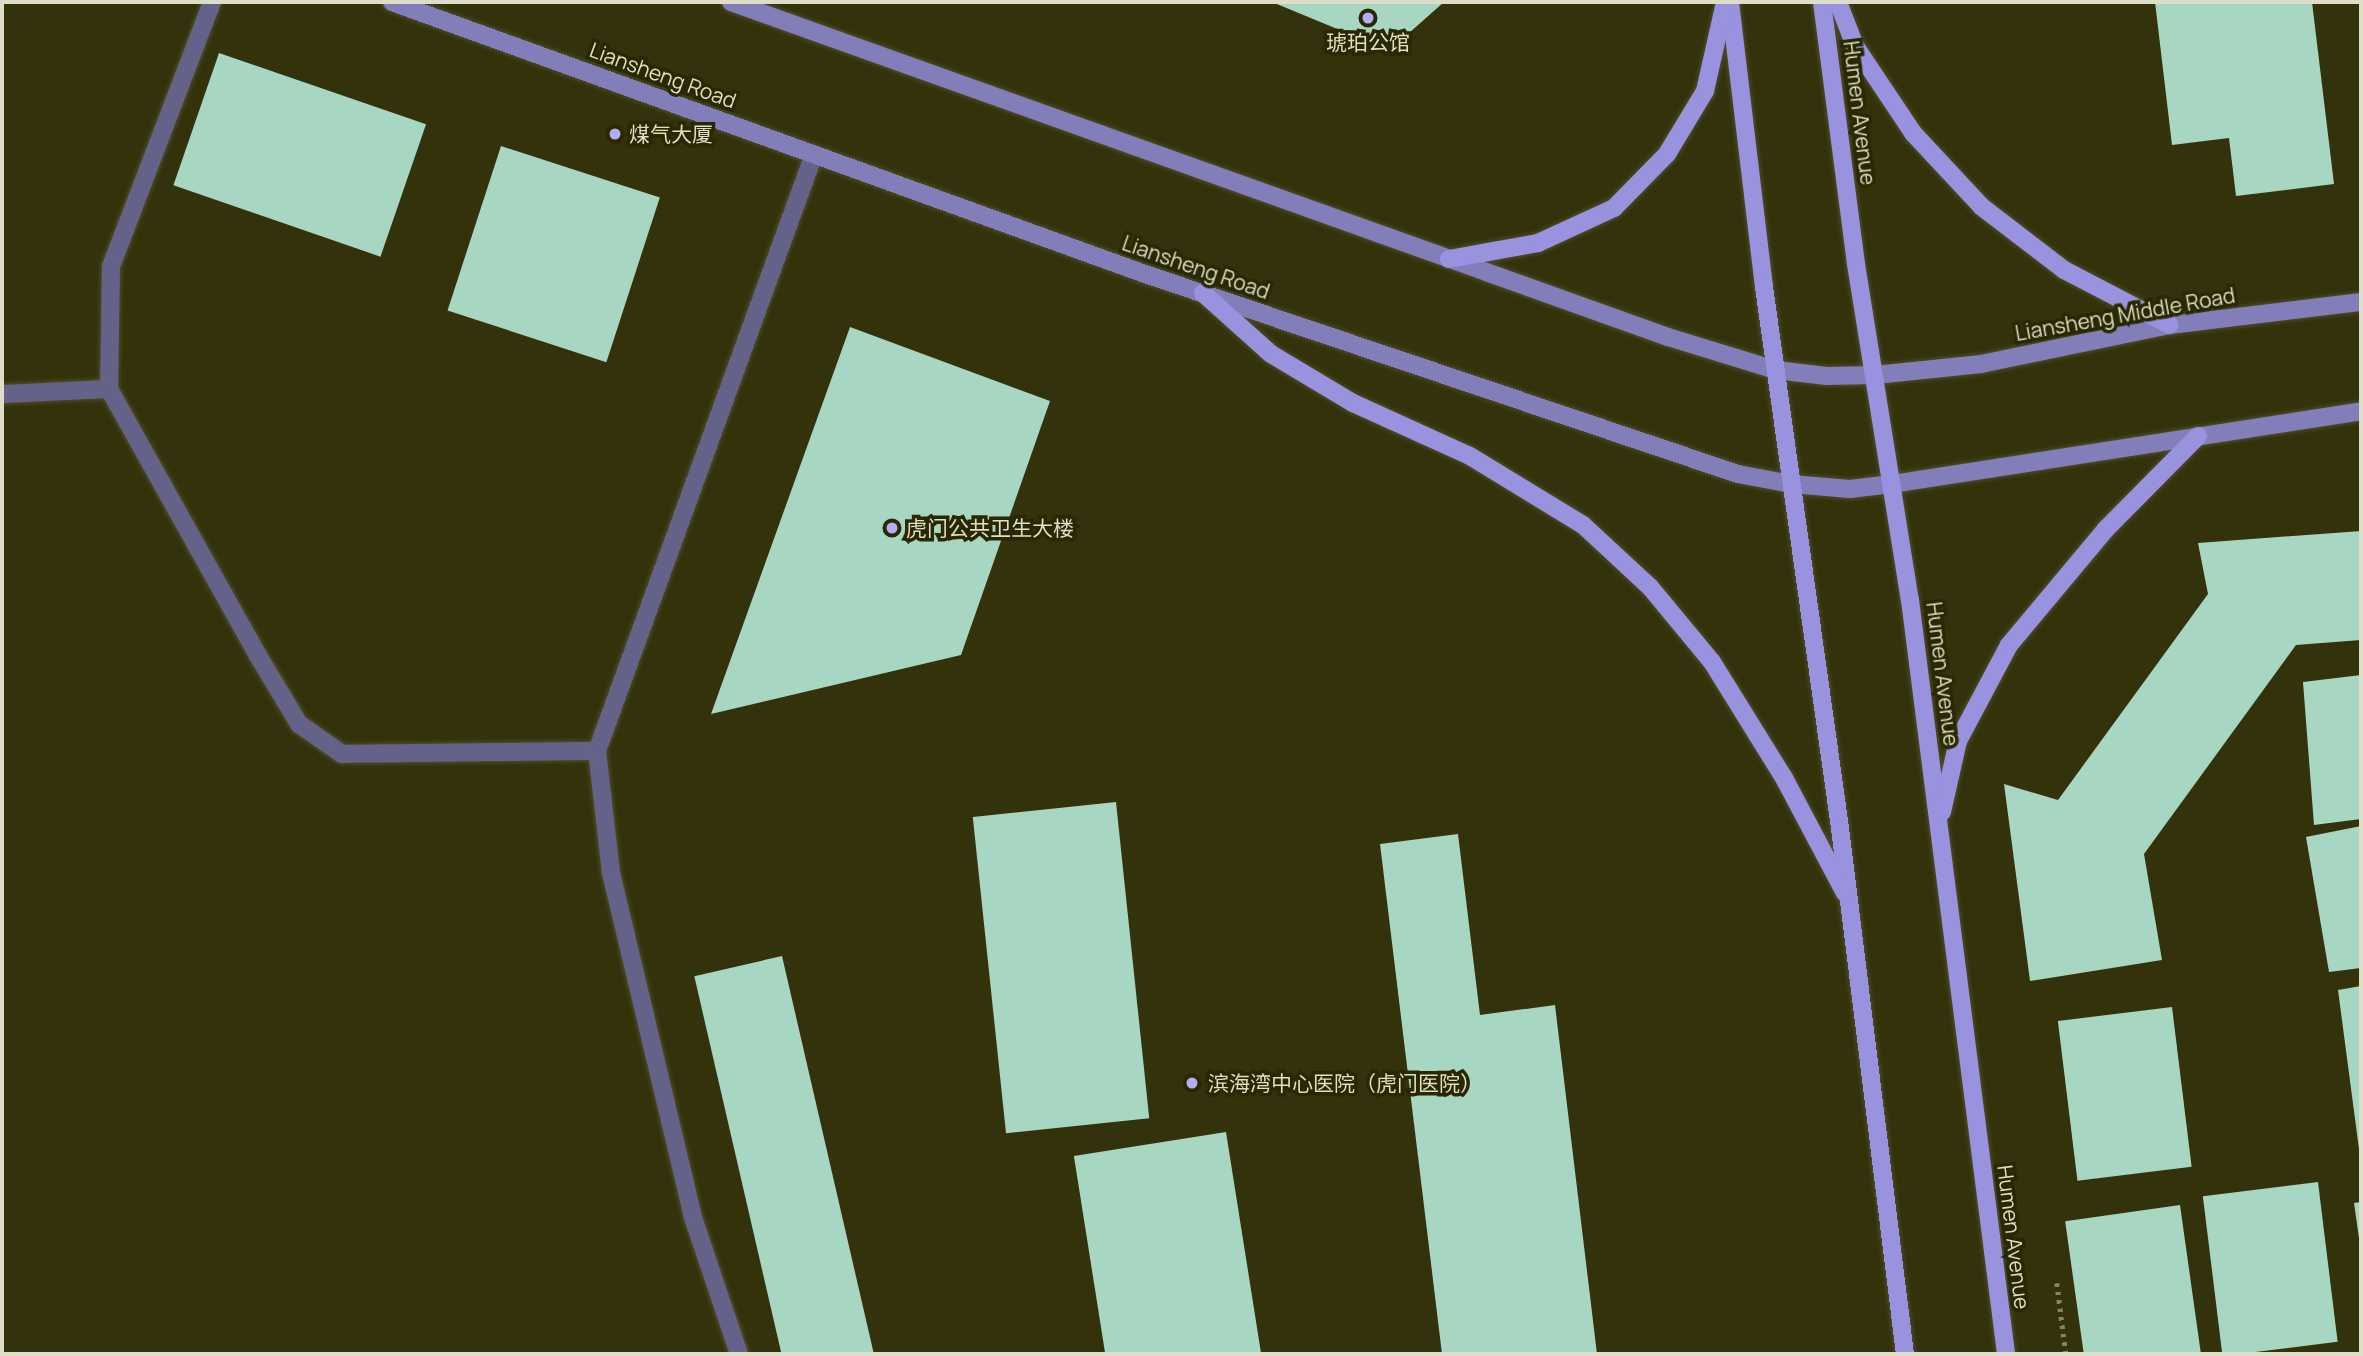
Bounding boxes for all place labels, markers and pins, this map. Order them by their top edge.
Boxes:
marker: 琥珀公馆 [1360,10,1376,26]
place label: 琥珀公馆 [1326,29,1410,55]
place label: 煤气大厦 [629,121,713,147]
marker: 煤气大厦 [607,126,623,142]
place label: 虎门公共卫生大楼 [906,515,1074,541]
marker: 虎门公共卫生大楼 [884,520,900,536]
place label: 滨海湾中心医院（虎门医院） [1208,1070,1481,1096]
marker: 滨海湾中心医院（虎门医院） [1182,1073,1202,1093]

